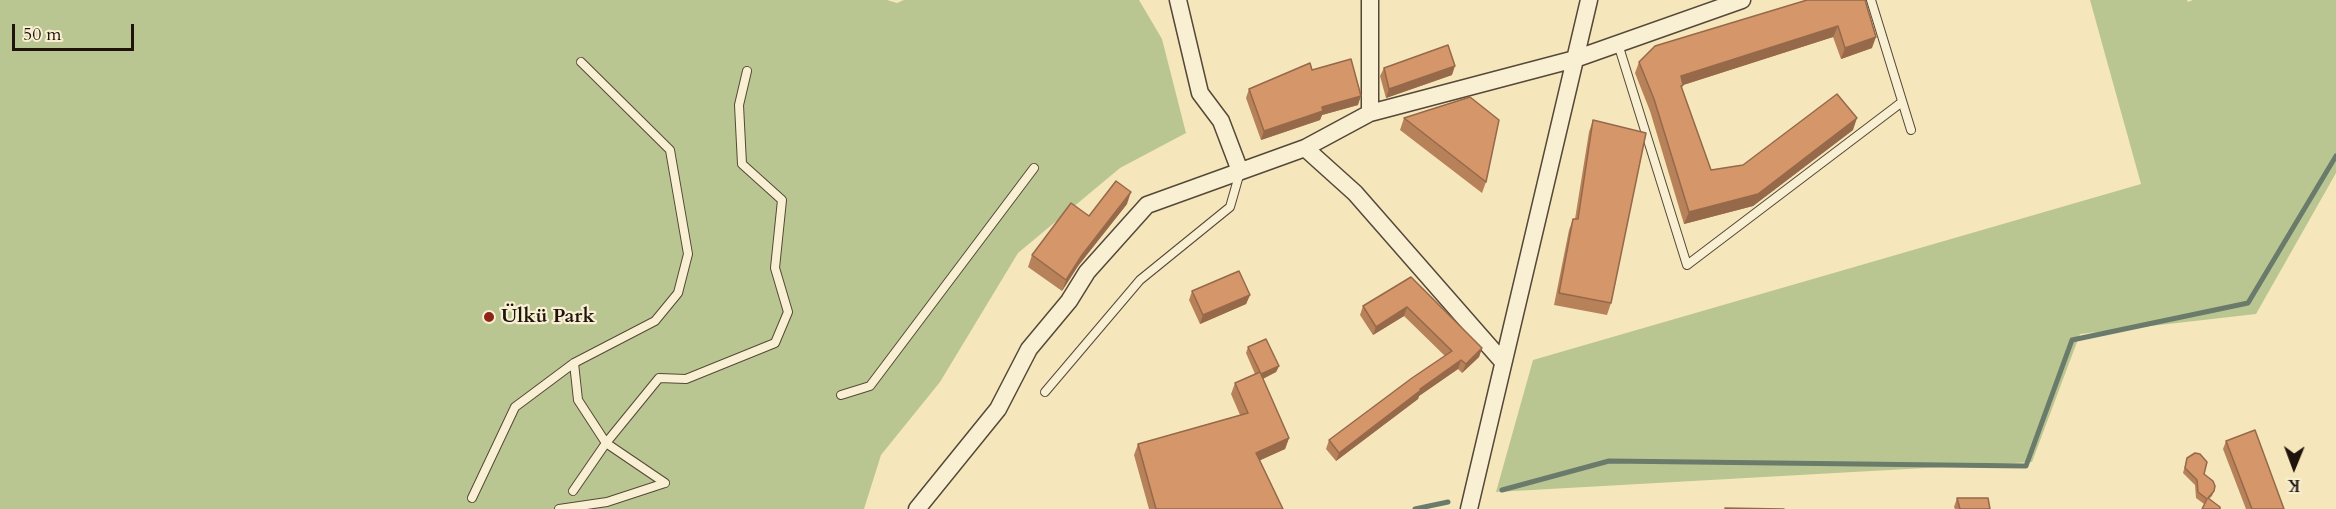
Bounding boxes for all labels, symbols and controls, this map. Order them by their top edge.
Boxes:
scale bar [15,12,136,50]
text: 50 m [23,22,62,47]
place label: Ülkü Park [501,305,595,329]
marker: Ülkü Park [482,310,496,324]
north arrow [2264,437,2324,497]
text: K [2287,474,2300,496]

